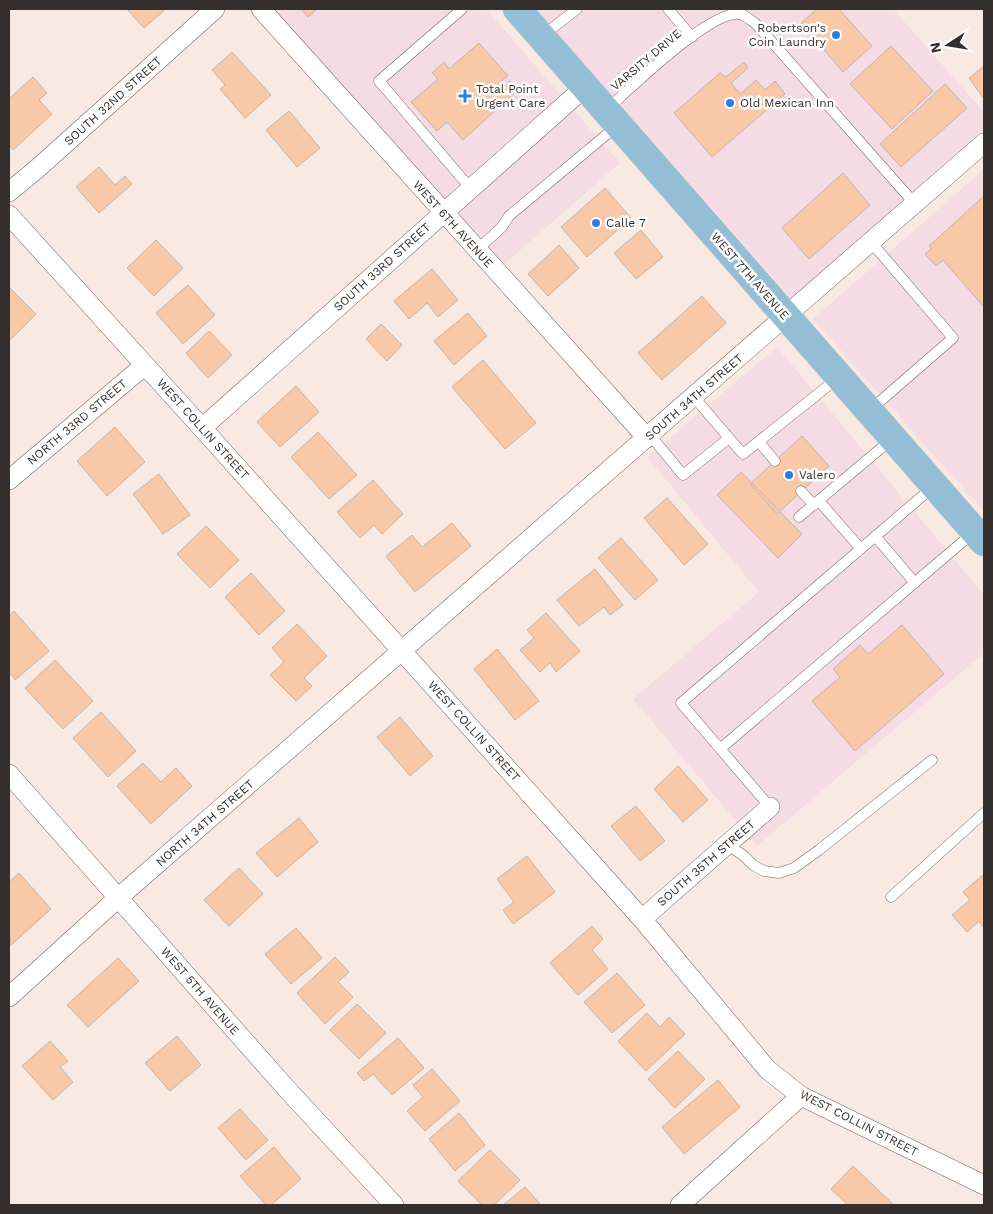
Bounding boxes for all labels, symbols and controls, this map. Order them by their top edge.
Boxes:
north arrow [923,20,973,70]
place label: Robertson's Coin Laundry [748,21,827,49]
street label: VARSITY DRIVE [608,26,684,93]
marker: Robertson's Coin Laundry [830,29,842,41]
text: N [926,41,944,54]
street label: SOUTH 32ND STREET [62,54,164,148]
place label: Total Point Urgent Care [476,82,546,110]
marker: Total Point Urgent Care [458,89,472,103]
place label: Old Mexican Inn [740,96,834,110]
marker: Old Mexican Inn [724,97,736,109]
street label: WEST 6TH AVENUE [410,178,496,271]
place label: Calle 7 [606,216,646,230]
marker: Calle 7 [590,217,602,229]
street label: SOUTH 33RD STREET [331,220,433,314]
street label: WEST 7TH AVENUE [708,229,792,323]
street label: SOUTH 34TH STREET [642,351,746,443]
street label: NORTH 33RD STREET [24,376,130,468]
street label: WEST COLLIN STREET [154,376,252,482]
place label: Valero [799,468,835,482]
marker: Valero [783,469,795,481]
street label: WEST COLLIN STREET [425,678,523,784]
street label: NORTH 34TH STREET [153,777,257,869]
street label: SOUTH 35TH STREET [654,817,758,909]
street label: WEST 5TH AVENUE [158,944,242,1038]
street label: WEST COLLIN STREET [798,1087,920,1159]

